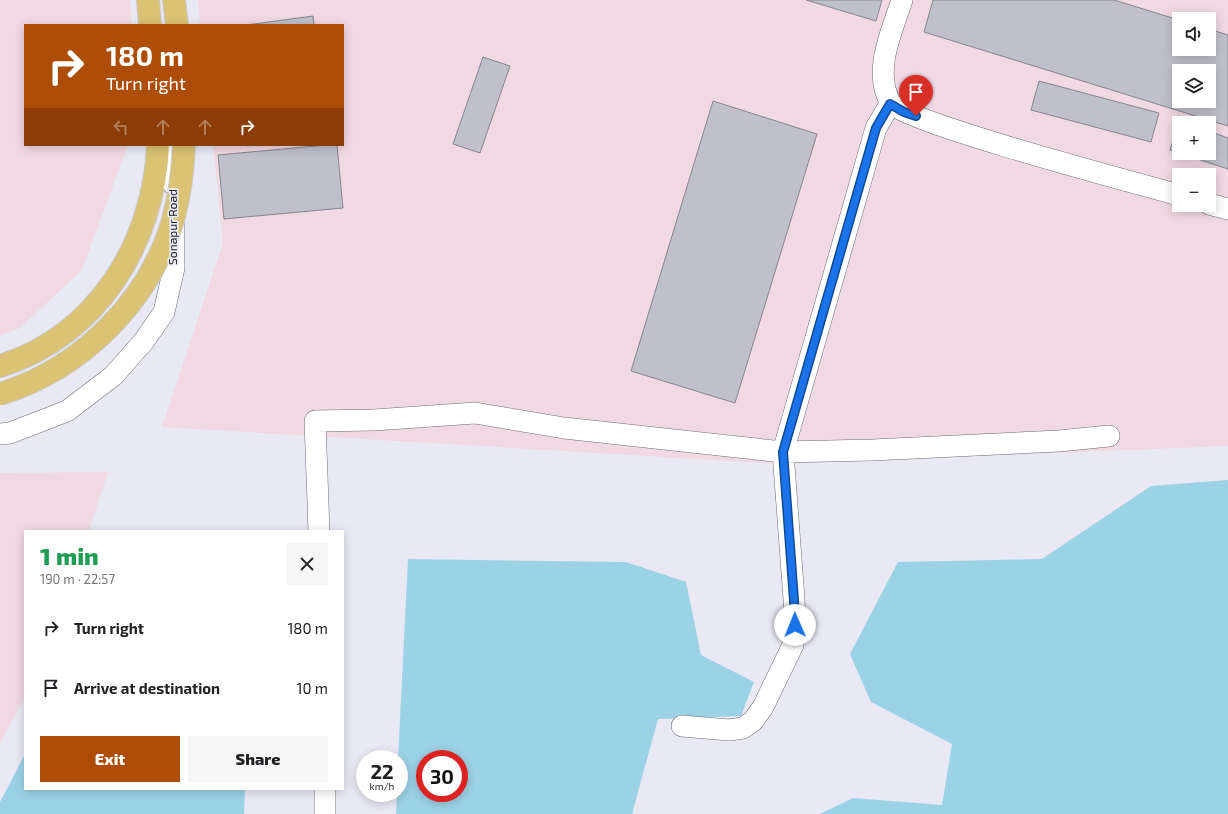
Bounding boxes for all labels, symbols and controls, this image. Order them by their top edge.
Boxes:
map controls [1172,12,1216,212]
button: sound [1172,12,1216,56]
text: 180 m [106,38,184,72]
icon: right [40,40,92,92]
button: layers [1172,64,1216,108]
text: Turn right [106,72,186,94]
pin [899,75,933,116]
icon: arrive [905,81,927,103]
icon: left [110,116,132,138]
icon: ahead [152,116,174,138]
icon: ahead [194,116,216,138]
icon: right [236,116,258,138]
button: + [1172,116,1216,160]
button: − [1172,168,1216,212]
street label: Sonapur Road [165,189,179,265]
text: 1 min [40,541,99,570]
button: close [286,543,328,585]
text: 190 m · 22:57 [40,571,115,587]
position arrow [774,604,816,646]
icon: right [40,617,62,639]
text: Turn right [74,619,144,637]
text: 180 m [287,619,328,637]
icon: arrive [40,677,62,699]
text: Arrive at destination [74,679,220,697]
text: 10 m [296,679,328,697]
button: Exit [40,736,180,782]
button: Share [188,736,328,782]
speed limit sign: 30 [416,750,468,802]
text: 22 [370,759,394,783]
text: km/h [370,780,394,792]

